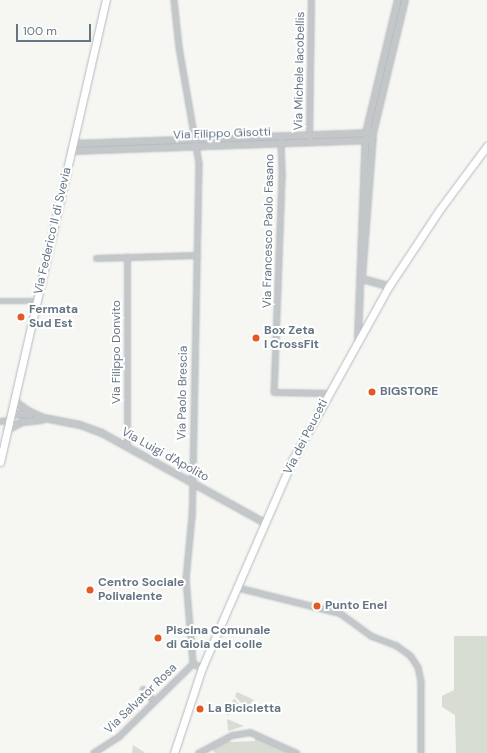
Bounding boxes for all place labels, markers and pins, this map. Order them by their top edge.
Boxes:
place label: Fermata Sud Est [29,303,78,331]
marker: Fermata Sud Est [16,312,26,322]
place label: Box Zeta I CrossFit [264,324,319,352]
marker: Box Zeta I CrossFit [251,333,261,343]
place label: BIGSTORE [380,385,438,399]
marker: BIGSTORE [367,387,377,397]
place label: Centro Sociale Polivalente [98,576,184,604]
marker: Centro Sociale Polivalente [85,585,95,595]
place label: Punto Enel [325,599,387,613]
marker: Punto Enel [312,601,322,611]
place label: Piscina Comunale di Gioia del colle [166,624,271,652]
marker: Piscina Comunale di Gioia del colle [153,633,163,643]
place label: La Bicicletta [208,702,281,716]
marker: La Bicicletta [195,704,205,714]

